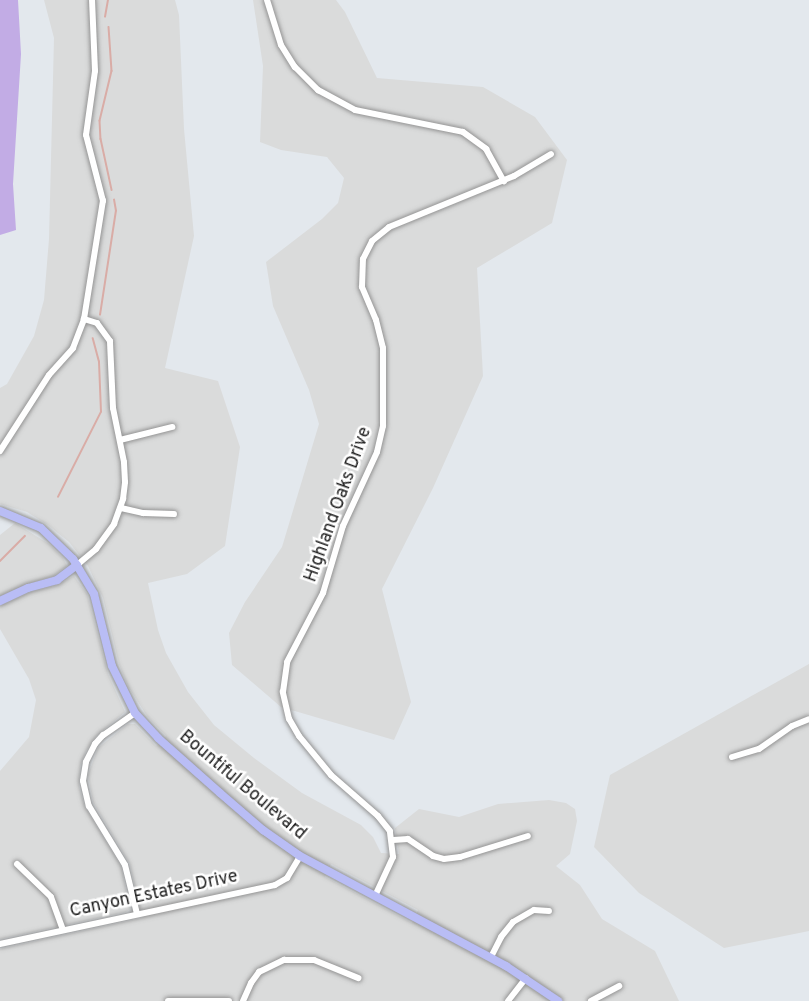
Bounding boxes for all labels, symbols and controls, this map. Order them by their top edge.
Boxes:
street label: Highland Oaks Drive [301,425,377,585]
street label: Bountiful Boulevard [174,727,310,845]
street label: Canyon Estates Drive [68,867,240,923]

